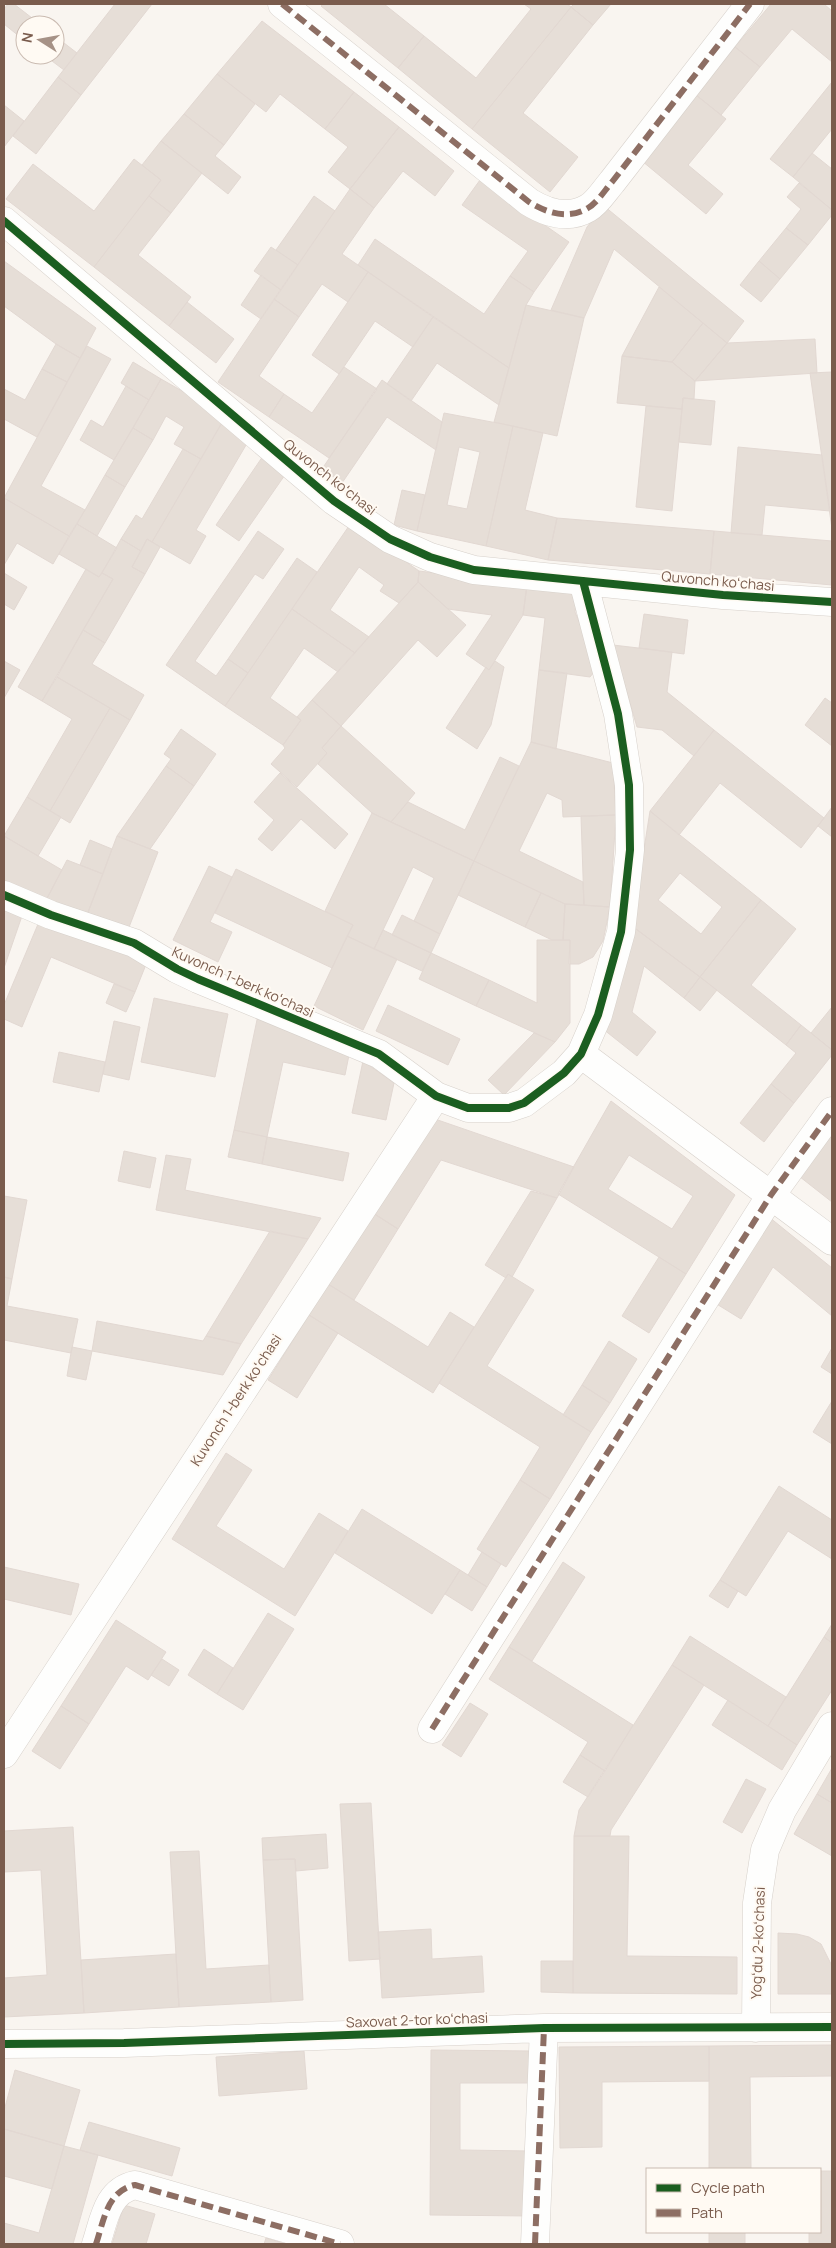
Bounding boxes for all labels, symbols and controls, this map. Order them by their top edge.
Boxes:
north arrow [15,15,65,65]
text: N [16,31,37,44]
street label: Quvonch koʻchasi [280,434,381,519]
street label: Quvonch koʻchasi [661,566,775,595]
street label: Kuvonch 1-berk koʻchasi [169,942,317,1021]
street label: Kuvonch 1-berk koʻchasi [186,1330,285,1469]
street label: Yogʻdu 2-koʻchasi [746,1887,769,1999]
street label: Saxovat 2-tor koʻchasi [346,2008,488,2031]
legend [646,2168,821,2233]
text: Cycle path [691,2177,765,2198]
text: Path [691,2202,723,2223]

